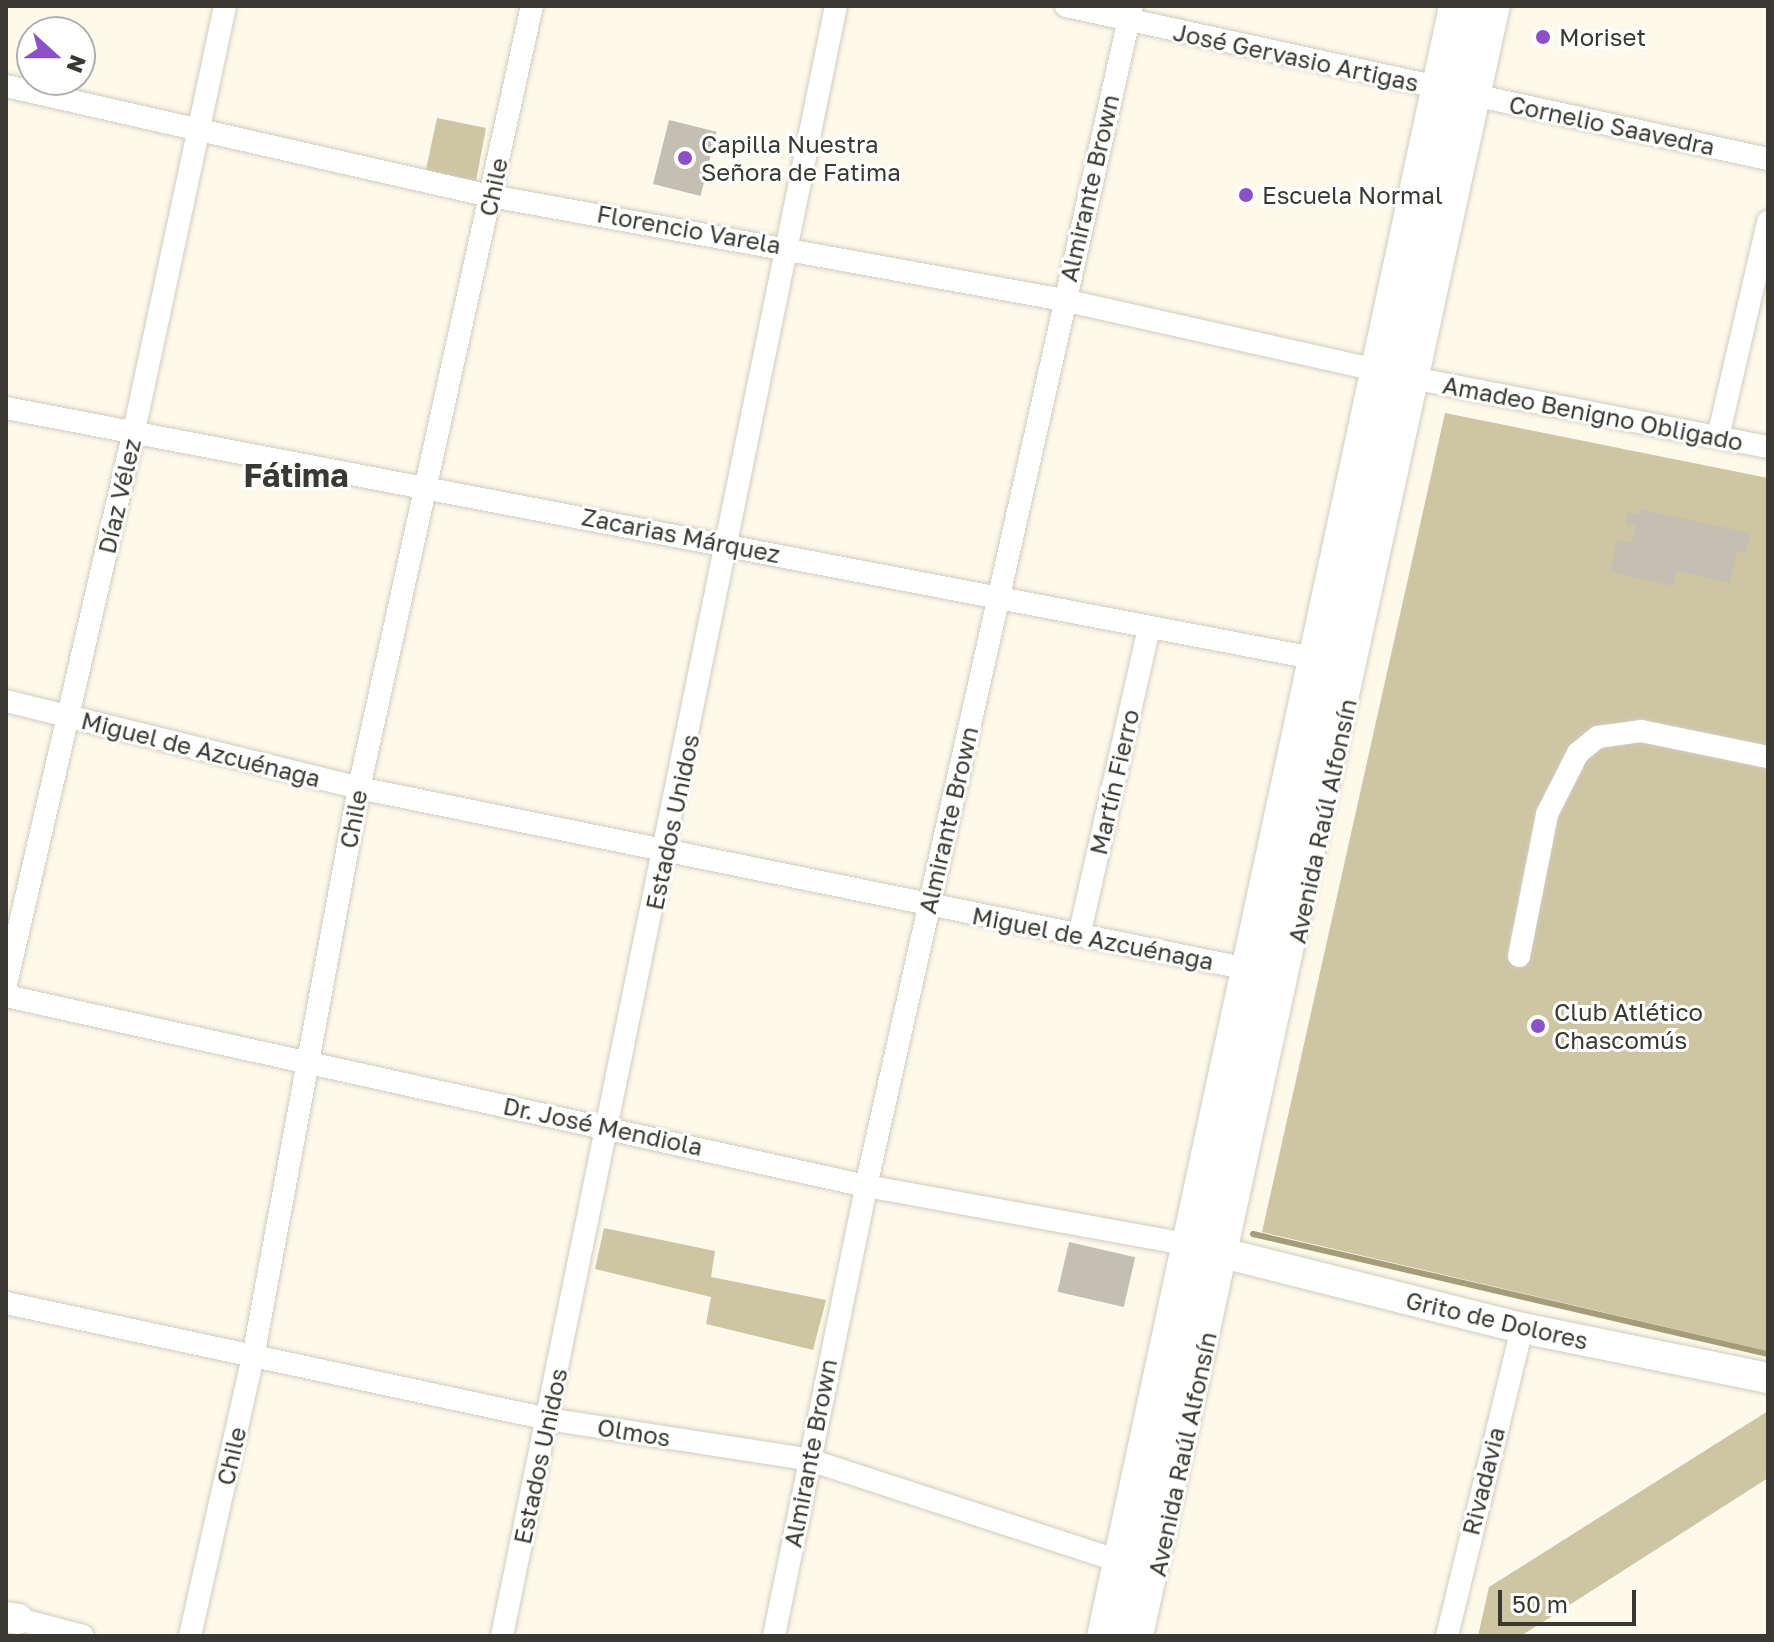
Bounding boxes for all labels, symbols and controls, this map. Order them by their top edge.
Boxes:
north arrow [16,16,96,96]
street label: José Gervasio Artigas [1171,17,1421,97]
place label: Moriset [1559,23,1646,51]
marker: Moriset [1534,28,1552,46]
text: N [61,51,93,77]
street label: Cornelio Saavedra [1507,89,1717,161]
street label: Almirante Brown [1053,92,1125,284]
place label: Capilla Nuestra Señora de Fatima [701,130,901,186]
marker: Capilla Nuestra Señora de Fatima [676,149,694,167]
street label: Chile [473,155,513,219]
place label: Escuela Normal [1262,181,1443,209]
marker: Escuela Normal [1237,186,1255,204]
street label: Florencio Varela [595,199,783,259]
street label: Amadeo Benigno Obligado [1440,370,1746,456]
street label: Díaz Vélez [92,436,146,556]
district label: Fátima [243,456,349,494]
street label: Zacarias Márquez [579,502,783,568]
street label: Avenida Raúl Alfonsín [1282,696,1362,946]
street label: Miguel de Azcuénaga [78,705,324,793]
street label: Martín Fierro [1083,706,1145,858]
street label: Almirante Brown [912,724,984,916]
street label: Estados Unidos [639,731,705,913]
street label: Chile [333,787,373,851]
street label: Miguel de Azcuénaga [970,900,1216,976]
place label: Club Atlético Chascomús [1554,998,1703,1054]
marker: Club Atlético Chascomús [1529,1017,1547,1035]
street label: Dr. José Mendiola [501,1091,705,1161]
street label: Grito de Dolores [1403,1285,1591,1355]
street label: Avenida Raúl Alfonsín [1142,1329,1222,1579]
street label: Almirante Brown [778,1356,842,1550]
street label: Estados Unidos [507,1365,573,1547]
street label: Olmos [595,1412,673,1452]
street label: Chile [210,1424,252,1488]
street label: Rivadavia [1456,1424,1510,1538]
scale bar [1502,1574,1640,1624]
text: 50 m [1512,1589,1568,1618]

